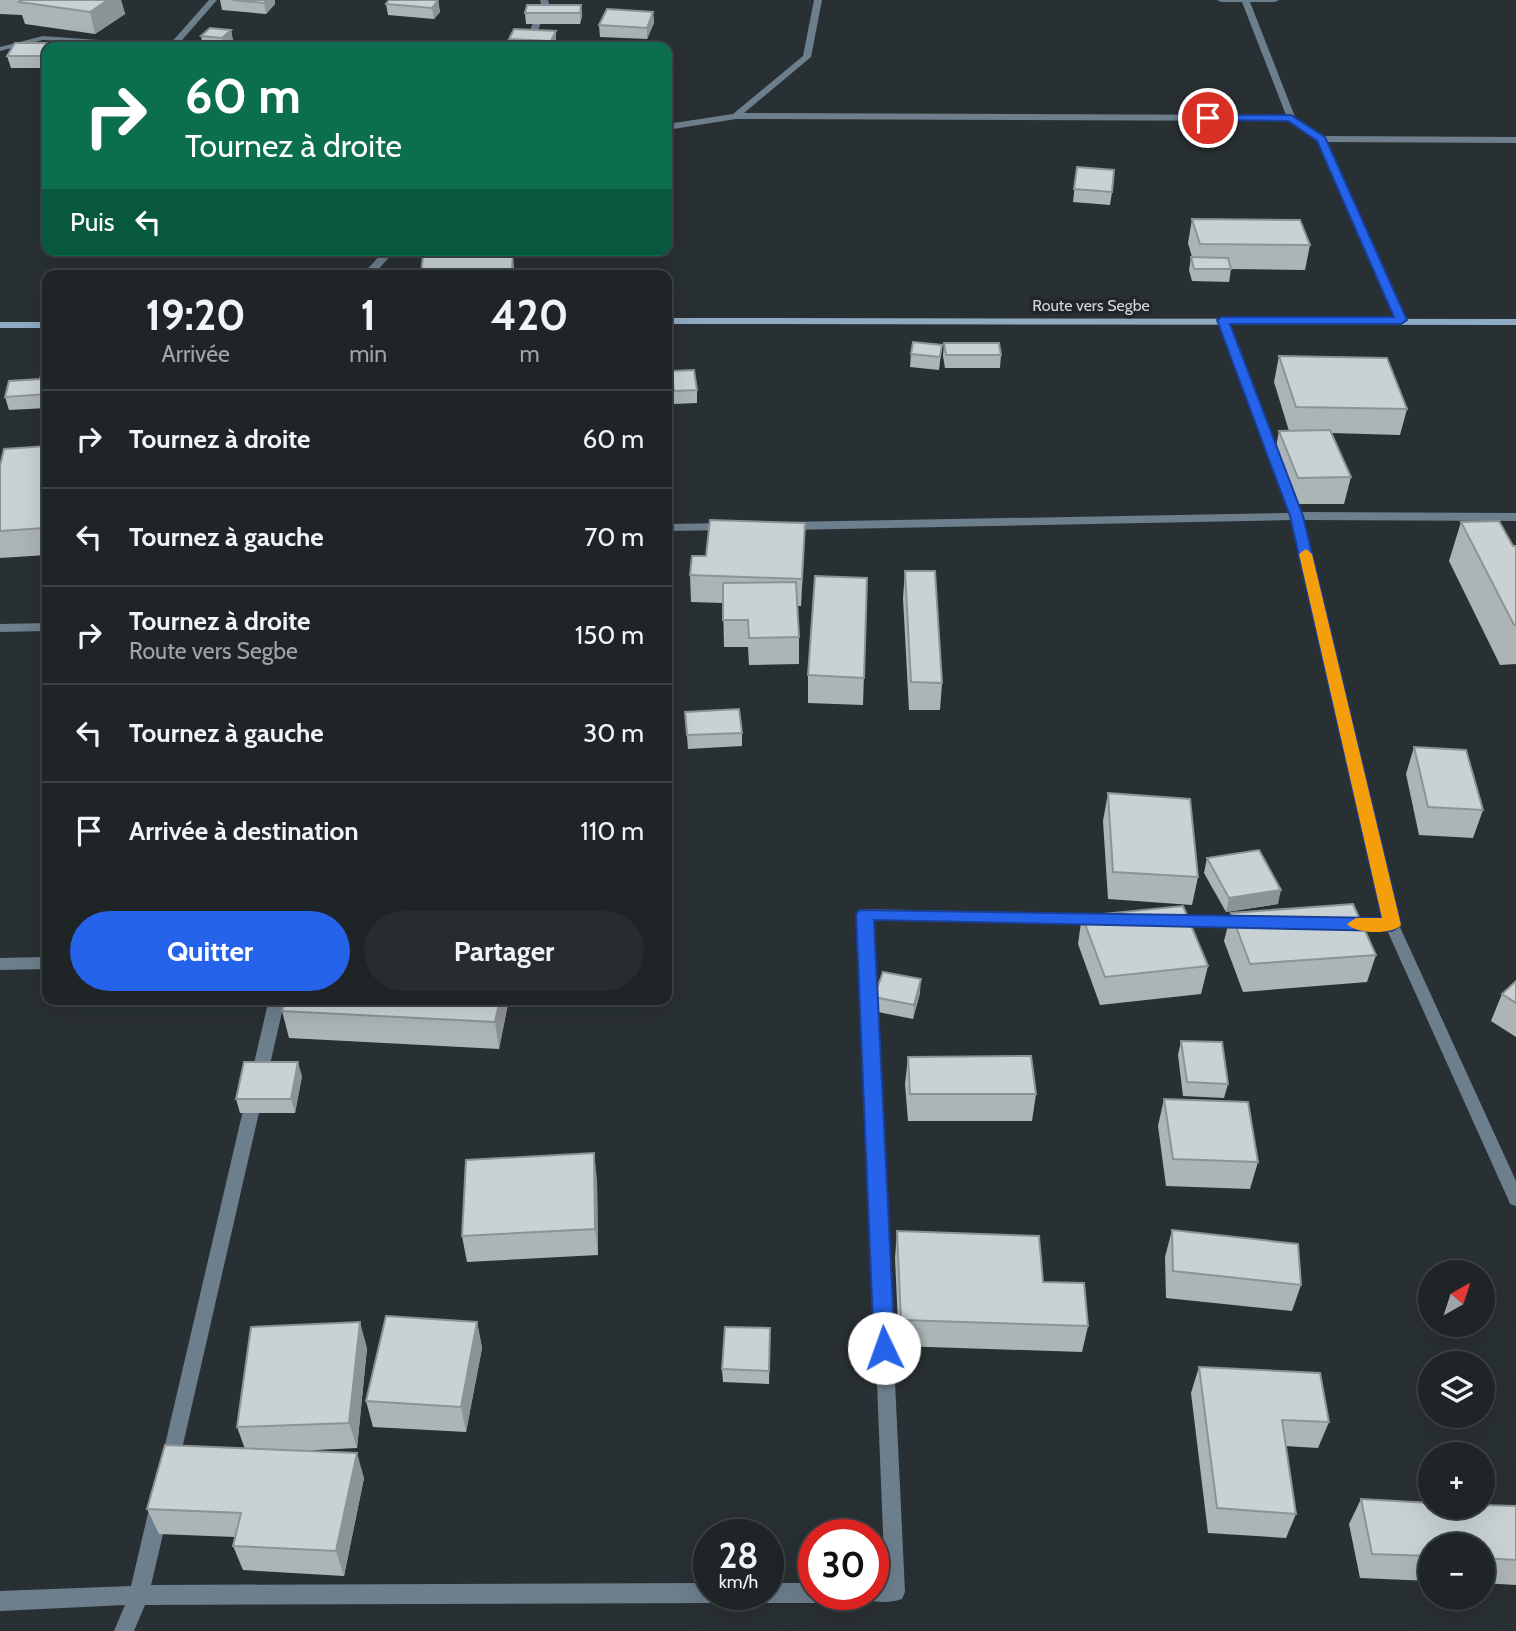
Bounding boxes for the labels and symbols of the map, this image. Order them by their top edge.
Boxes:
pin [1178,88,1238,148]
street label: Route vers Segbe [1032,296,1150,315]
north arrow [1418,1260,1494,1337]
position arrow [847,1311,921,1385]
speed limit sign: 30 [798,1519,889,1610]

